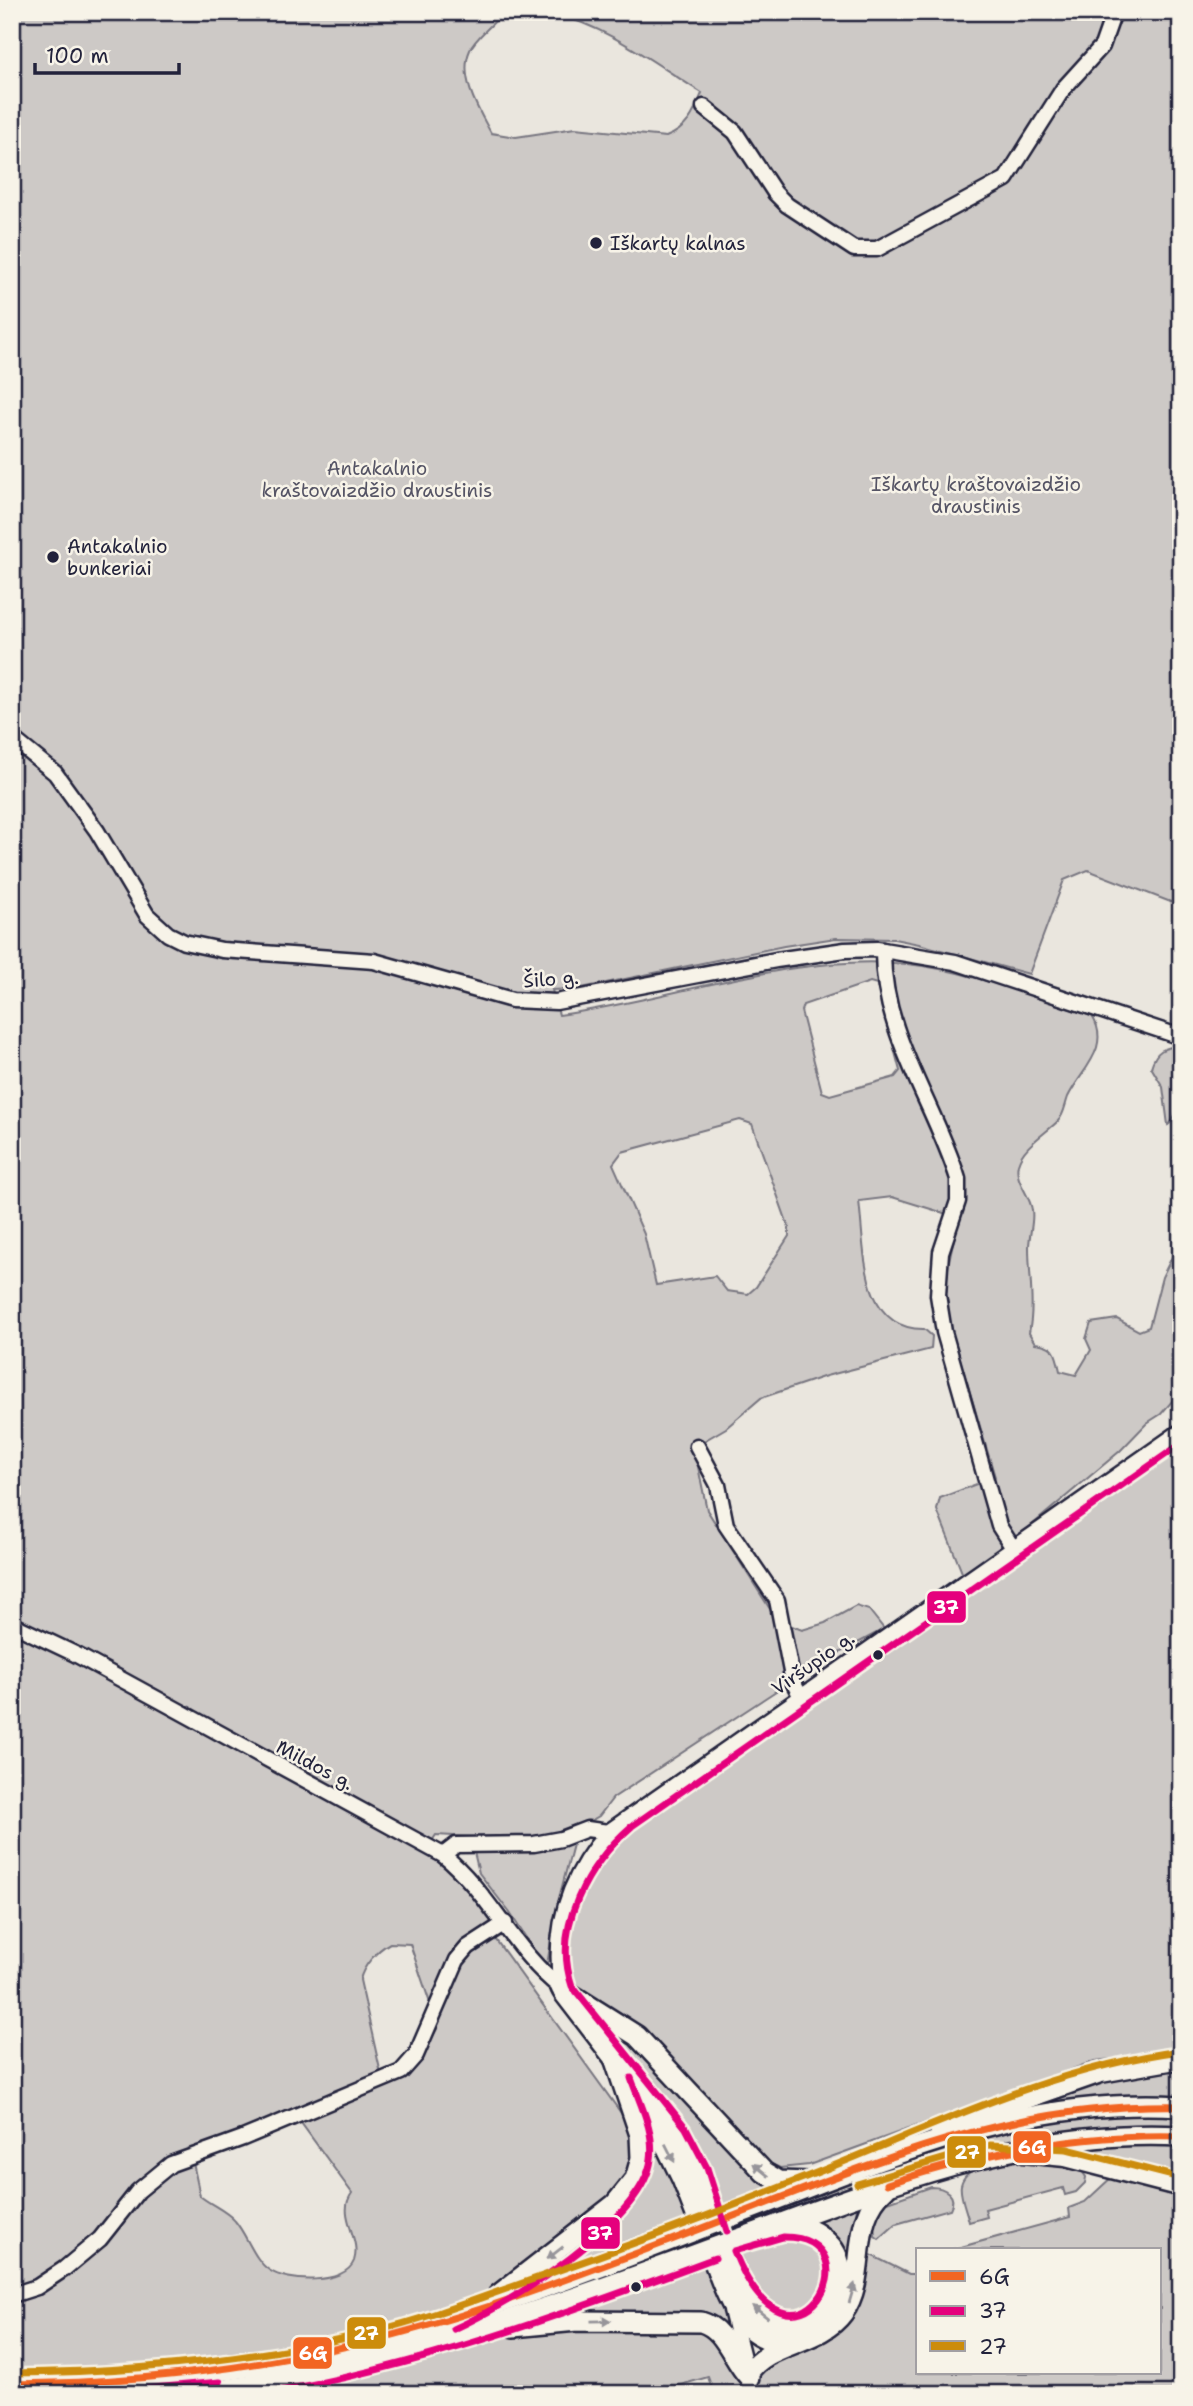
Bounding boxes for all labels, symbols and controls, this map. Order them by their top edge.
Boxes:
scale bar [35,32,178,76]
text: 100 m [46,42,109,70]
place label: Iškartų kalnas [610,231,746,256]
marker: Iškartų kalnas [588,235,604,251]
park label: Antakalnio kraštovaizdžio draustinis [262,456,492,503]
park label: Iškartų kraštovaizdžio draustinis [871,472,1081,519]
place label: Antakalnio bunkeriai [67,534,168,581]
marker: Antakalnio bunkeriai [45,549,61,565]
street label: Šilo g. [522,964,580,993]
line badge: 37 [926,1590,967,1624]
text: 37 [933,1595,959,1620]
street label: Viršupio g. [767,1625,859,1701]
unlabelled marker [871,1648,885,1662]
street label: Mildos g. [272,1734,358,1796]
line badge: 6G [1012,2130,1052,2164]
line badge: 27 [946,2135,987,2169]
text: 6G [1018,2135,1046,2160]
text: 27 [954,2140,980,2165]
one-way arrow [664,2143,675,2163]
one-way arrow [753,2162,771,2177]
line badge: 37 [580,2216,621,2250]
text: 37 [587,2221,613,2246]
one-way arrow [546,2246,564,2261]
legend [916,2248,1162,2374]
text: 6G [979,2263,1010,2291]
unlabelled marker [629,2280,643,2294]
one-way arrow [847,2282,857,2303]
text: 37 [979,2297,1007,2325]
one-way arrow [751,2304,769,2319]
one-way arrow [591,2315,613,2327]
line badge: 27 [346,2316,387,2350]
text: 27 [353,2321,379,2346]
text: 27 [979,2333,1007,2361]
line badge: 6G [292,2336,333,2370]
text: 6G [299,2341,327,2366]

